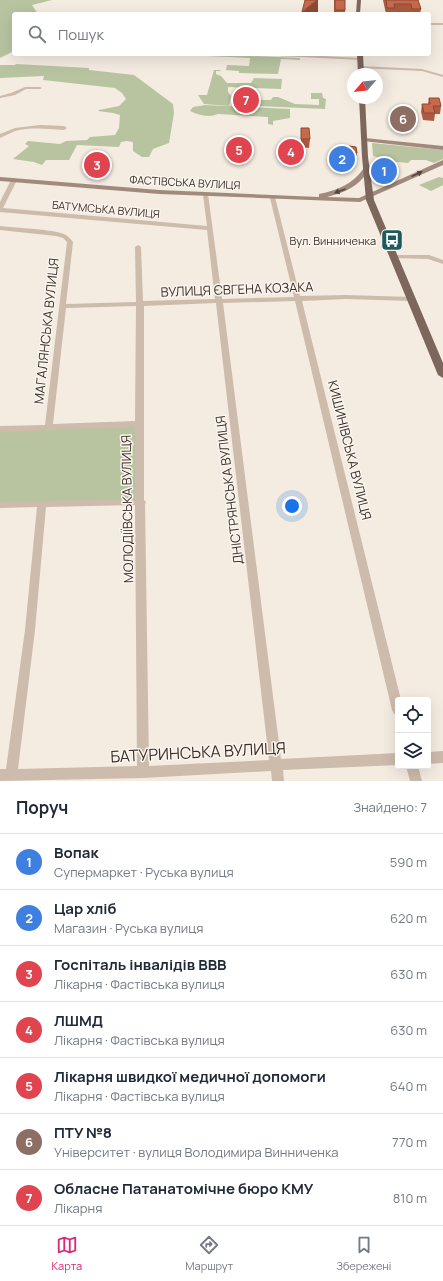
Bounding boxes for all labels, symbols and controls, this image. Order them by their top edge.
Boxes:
search box [12,12,431,56]
icon: search [26,23,48,45]
text: Пошук [58,24,104,45]
north arrow [347,68,383,104]
pin: 7 [233,85,259,115]
pin: 6 [390,104,416,134]
pin: 5 [226,135,252,165]
pin: 4 [278,137,304,167]
pin: 2 [329,144,355,174]
pin: 3 [84,150,110,180]
pin: 1 [371,156,397,186]
one-way arrow [412,171,423,177]
street label: ФАСТІВСЬКА ВУЛИЦЯ [129,172,241,192]
one-way arrow [333,188,345,194]
street label: БАТУМСЬКА ВУЛИЦЯ [51,197,161,221]
bus stop icon: Вул. Винниченка [379,227,405,253]
place label: Вул. Винниченка [290,233,376,248]
street label: МАГАЛЯНСЬКА ВУЛИЦЯ [29,257,63,405]
street label: ВУЛИЦЯ ЄВГЕНА КОЗАКА [160,277,314,301]
street label: КИШИНІВСЬКА ВУЛИЦЯ [324,378,376,522]
street label: ДНІСТРЯНСЬКА ВУЛИЦЯ [211,415,247,565]
street label: МОЛОДІЇВСЬКА ВУЛИЦЯ [117,435,137,583]
your location [282,496,302,516]
map controls [395,697,431,769]
button: locate [395,697,431,733]
button: layers [395,733,431,769]
street label: БАТУРИНСЬКА ВУЛИЦЯ [110,736,286,768]
text: Поруч [16,796,68,819]
text: Знайдено: 7 [353,798,427,816]
text: Вопак [54,842,99,863]
text: 1 [26,853,32,871]
text: 590 m [390,853,427,871]
text: Супермаркет · Руська вулиця [54,863,234,881]
text: Цар хліб [54,898,116,919]
text: 2 [25,909,33,927]
text: 620 m [390,909,427,927]
text: Магазин · Руська вулиця [54,919,203,937]
text: Госпіталь інвалідів ВВВ [54,954,227,975]
text: 3 [25,965,33,983]
text: 630 m [390,965,427,983]
text: Лікарня · Фастівська вулиця [54,975,225,993]
text: ЛШМД [54,1010,103,1031]
text: 4 [25,1021,33,1039]
text: 630 m [390,1021,427,1039]
text: Лікарня · Фастівська вулиця [54,1031,225,1049]
text: Лікарня швидкої медичної допомоги [54,1066,326,1087]
text: 5 [25,1077,33,1095]
text: 640 m [390,1077,427,1095]
text: Лікарня · Фастівська вулиця [54,1087,225,1105]
text: ПТУ №8 [54,1122,112,1143]
text: 6 [25,1133,33,1151]
text: 770 m [392,1133,427,1151]
text: Університет · вулиця Володимира Винниченка [54,1143,339,1161]
text: Обласне Патанатомічне бюро КМУ [54,1178,313,1199]
text: 7 [26,1189,32,1207]
text: 810 m [393,1189,427,1207]
text: Лікарня [54,1199,102,1217]
tab: Карта [52,1234,82,1273]
tab: Маршрут [185,1234,233,1273]
tab: Збережені [336,1234,391,1273]

